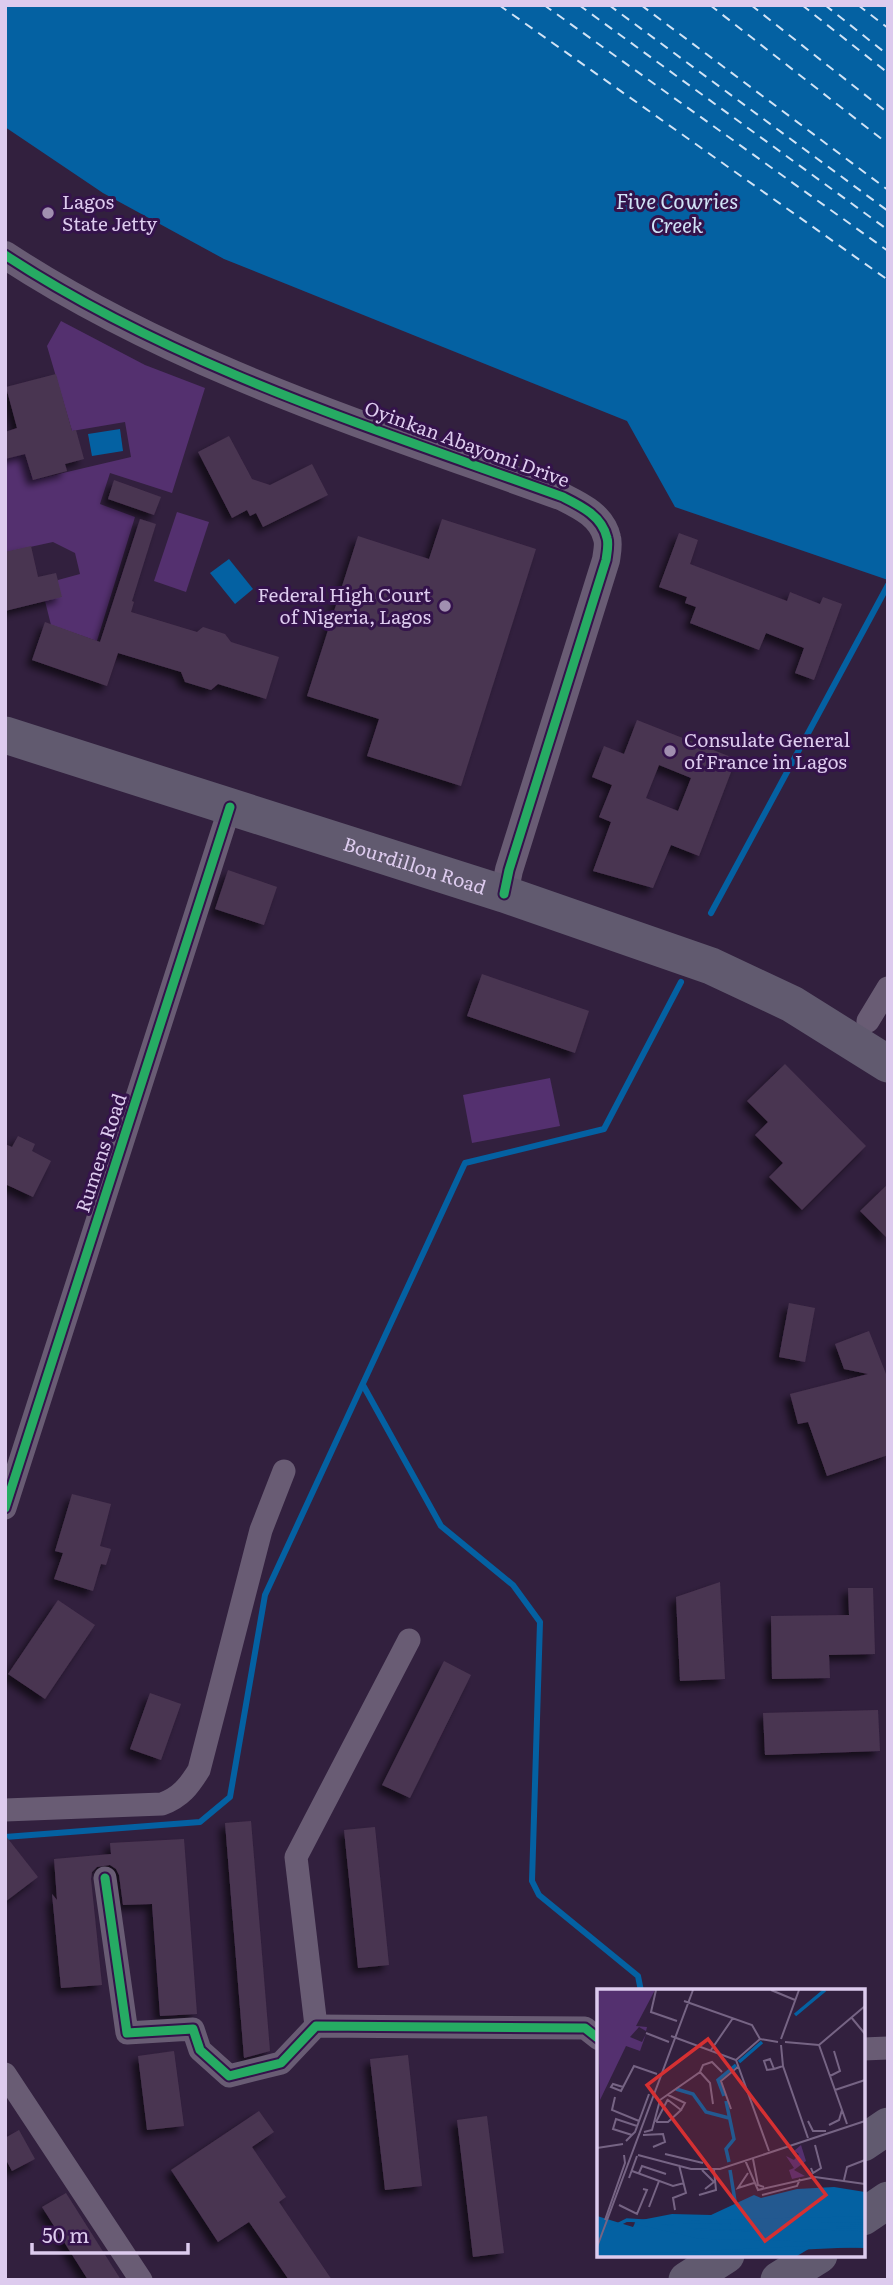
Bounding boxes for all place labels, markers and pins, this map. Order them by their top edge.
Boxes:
place label: Lagos State Jetty [62,187,157,237]
marker: Lagos State Jetty [40,205,56,221]
place label: Federal High Court of Nigeria, Lagos [258,580,431,630]
marker: Federal High Court of Nigeria, Lagos [437,598,453,614]
place label: Consulate General of France in Lagos [684,725,850,775]
marker: Consulate General of France in Lagos [662,743,678,759]

